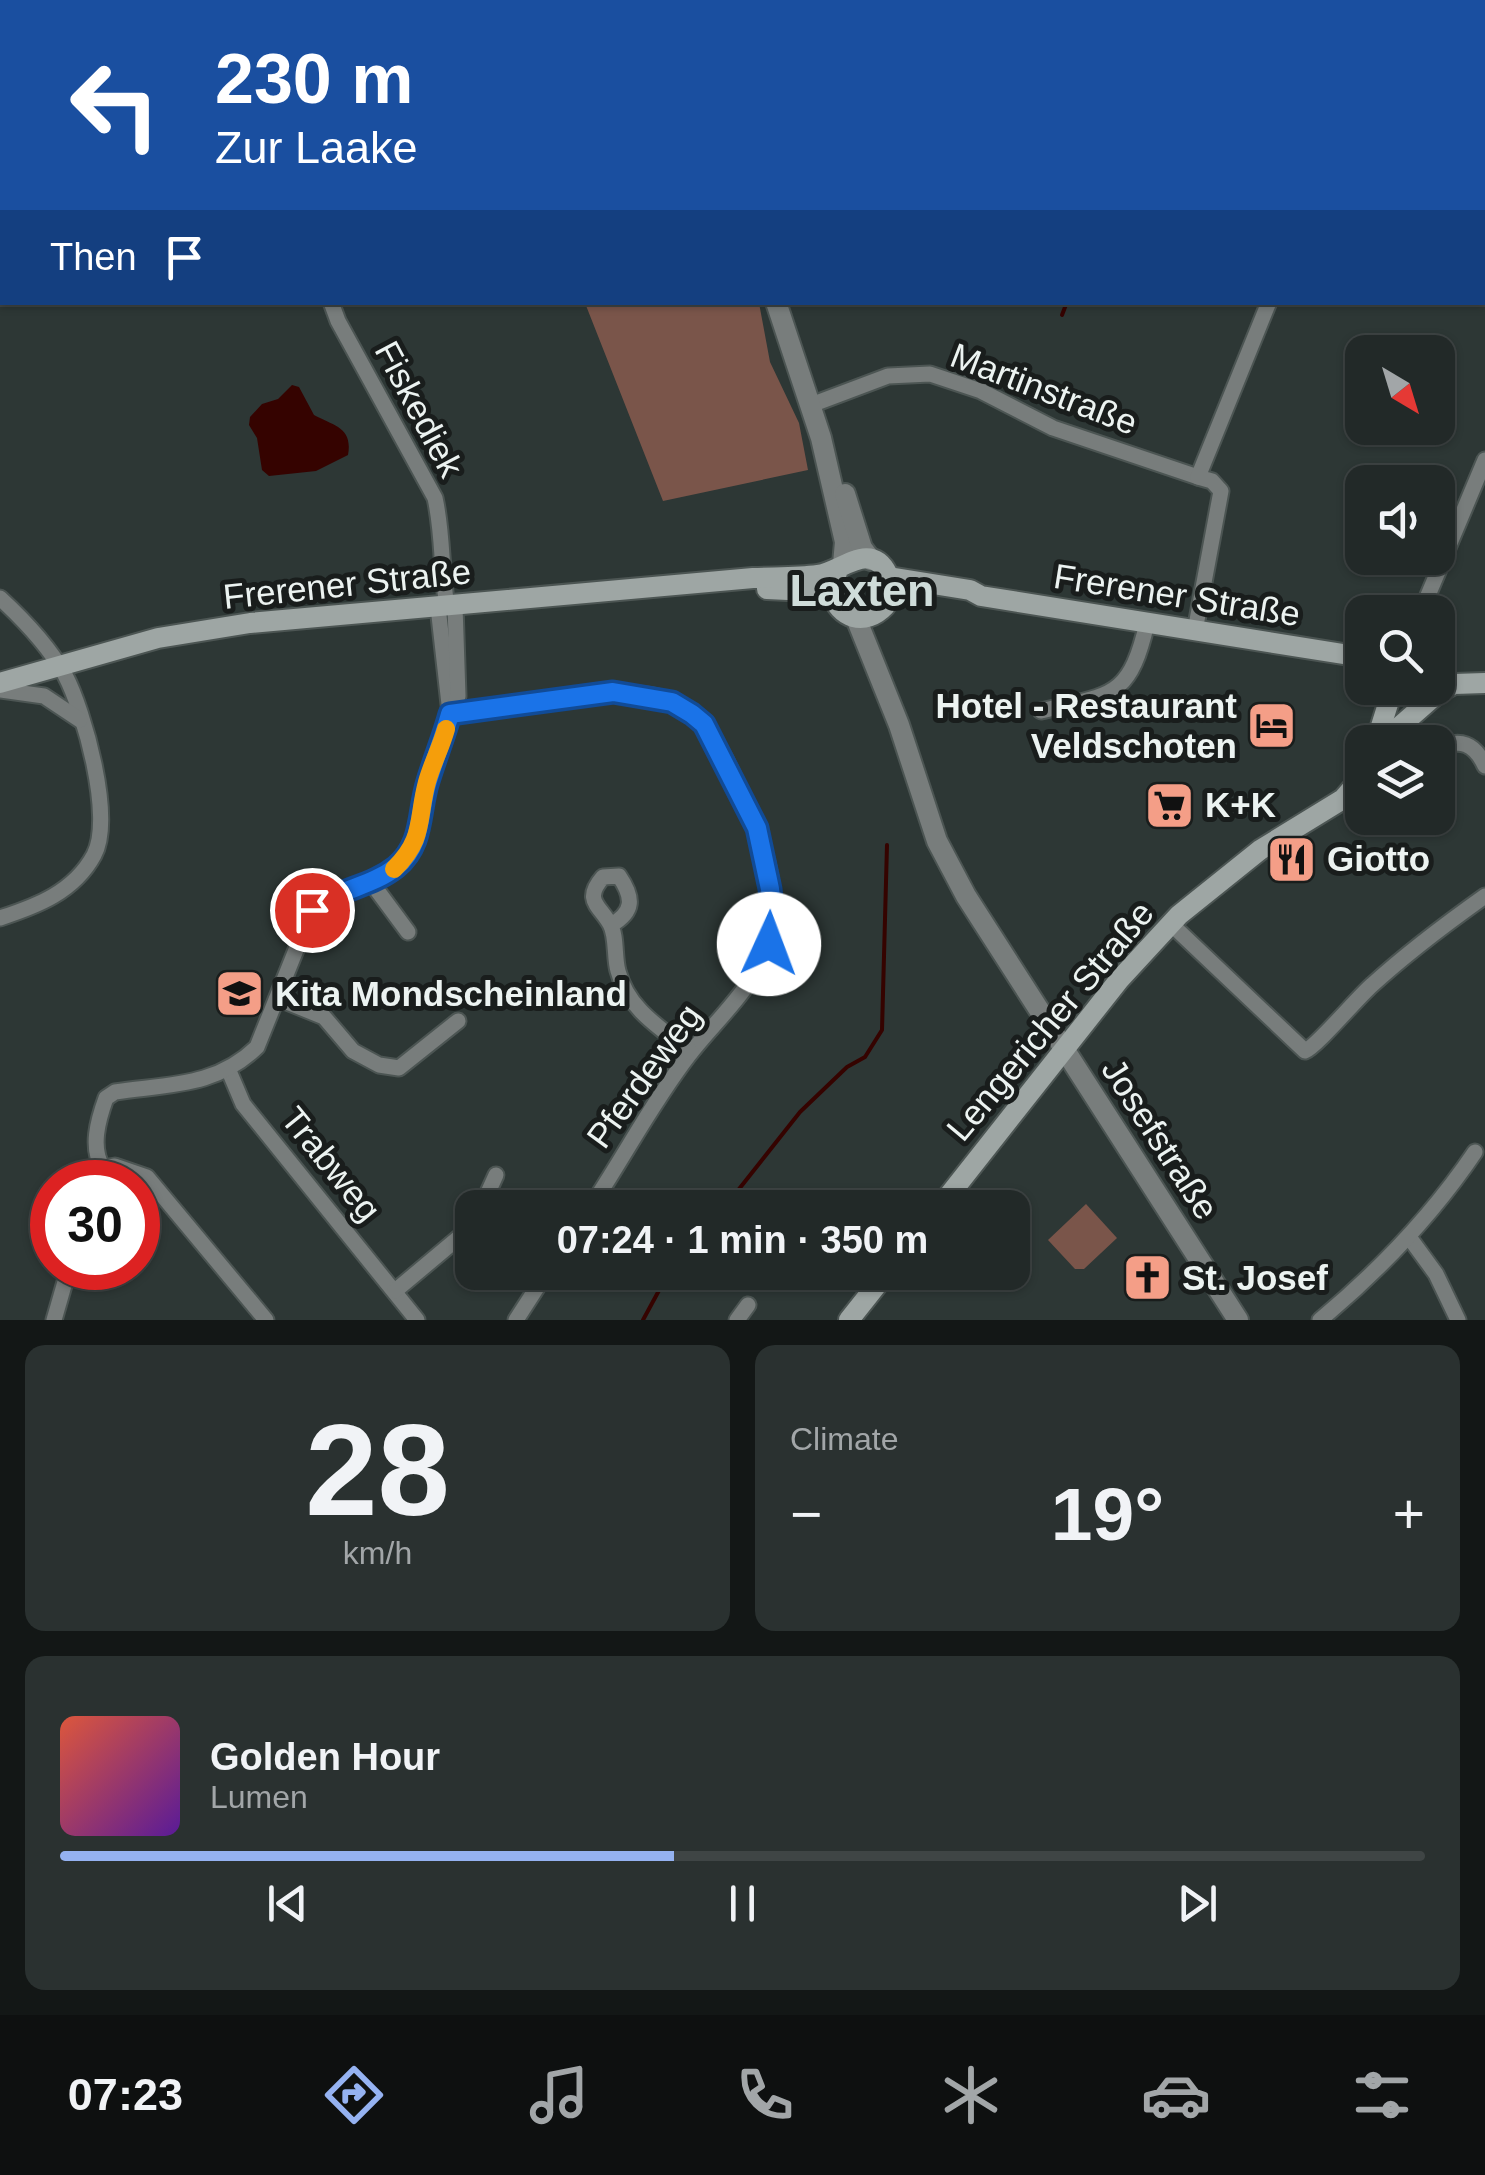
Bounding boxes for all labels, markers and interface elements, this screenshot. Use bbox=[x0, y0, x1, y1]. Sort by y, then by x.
icon: left bbox=[50, 40, 180, 170]
text: 230 m bbox=[215, 40, 413, 118]
text: Zur Laake bbox=[215, 122, 418, 173]
icon: arrive bbox=[157, 230, 212, 285]
text: Then bbox=[50, 236, 137, 278]
street label: Fiskediek bbox=[368, 334, 472, 484]
street label: Martinstraße bbox=[945, 335, 1143, 442]
north arrow bbox=[1345, 335, 1455, 445]
map controls bbox=[1345, 335, 1455, 835]
button: sound bbox=[1345, 465, 1455, 575]
street label: Frerener Straße bbox=[221, 551, 473, 616]
street label: Frerener Straße bbox=[1051, 556, 1303, 633]
district label: Laxten bbox=[789, 565, 935, 616]
button: search bbox=[1345, 595, 1455, 705]
place label: Hotel - Restaurant Veldschoten bbox=[936, 686, 1237, 765]
hotel icon: Hotel - Restaurant Veldschoten bbox=[1246, 700, 1298, 752]
button: layers bbox=[1345, 725, 1455, 835]
supermarket icon: K+K bbox=[1144, 779, 1196, 831]
place label: K+K bbox=[1205, 785, 1276, 824]
restaurant icon: Giotto bbox=[1266, 833, 1318, 885]
place label: Giotto bbox=[1327, 839, 1430, 878]
pin bbox=[270, 868, 355, 953]
icon: arrive bbox=[285, 883, 340, 938]
position arrow bbox=[717, 892, 821, 996]
street label: Lengericher Straße bbox=[938, 893, 1161, 1148]
school or university icon: Kita Mondscheinland bbox=[214, 968, 266, 1020]
place label: Kita Mondscheinland bbox=[275, 974, 627, 1013]
street label: Pferdeweg bbox=[579, 997, 709, 1155]
street label: Josefstraße bbox=[1094, 1051, 1227, 1226]
street label: Trabweg bbox=[274, 1099, 389, 1228]
speed limit sign: 30 bbox=[30, 1160, 160, 1290]
text: 07:24 · 1 min · 350 m bbox=[557, 1219, 928, 1261]
church icon: St. Josef bbox=[1121, 1252, 1173, 1304]
place label: St. Josef bbox=[1182, 1258, 1328, 1297]
text: 28 bbox=[305, 1397, 450, 1543]
text: Climate bbox=[790, 1421, 898, 1457]
text: 19° bbox=[1051, 1472, 1164, 1556]
text: − bbox=[790, 1483, 822, 1545]
text: + bbox=[1393, 1483, 1425, 1545]
text: km/h bbox=[343, 1535, 412, 1571]
text: Golden Hour bbox=[210, 1736, 440, 1778]
text: Lumen bbox=[210, 1779, 308, 1815]
icon: previous bbox=[260, 1876, 315, 1931]
icon: pause bbox=[715, 1876, 770, 1931]
icon: next bbox=[1170, 1876, 1225, 1931]
icon: directions bbox=[319, 2060, 389, 2130]
icon: music bbox=[524, 2060, 594, 2130]
icon: phone bbox=[730, 2060, 800, 2130]
icon: climate bbox=[936, 2060, 1006, 2130]
icon: car bbox=[1141, 2060, 1211, 2130]
icon: filters bbox=[1347, 2060, 1417, 2130]
text: 07:23 bbox=[68, 2069, 183, 2120]

